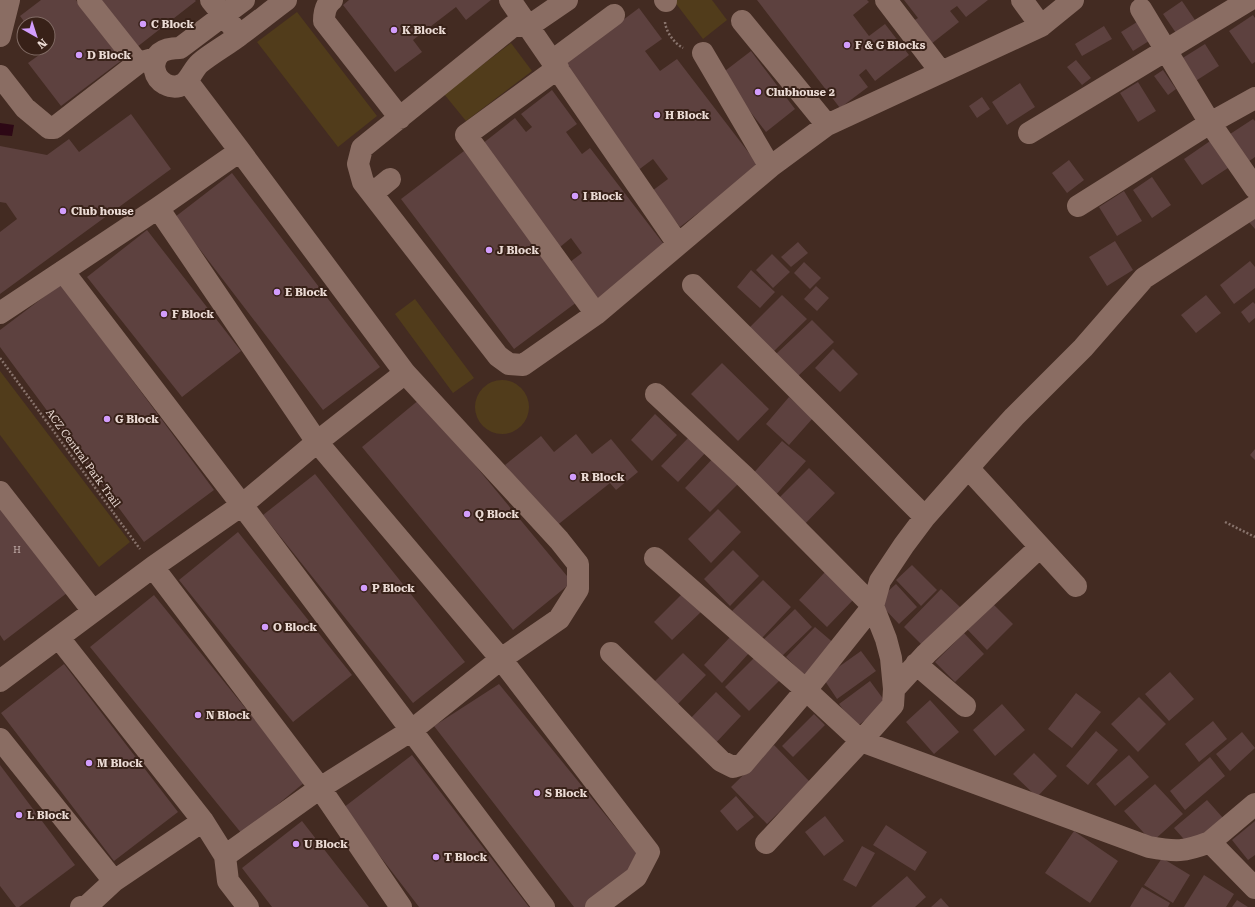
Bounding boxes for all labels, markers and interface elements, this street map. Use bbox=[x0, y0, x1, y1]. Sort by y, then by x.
north arrow bbox=[16, 16, 56, 56]
place label: C Block bbox=[151, 18, 194, 31]
marker: C Block bbox=[138, 19, 148, 29]
place label: K Block bbox=[402, 24, 446, 37]
marker: K Block bbox=[389, 25, 399, 35]
text: N bbox=[34, 36, 49, 51]
place label: F & G Blocks bbox=[855, 39, 926, 52]
marker: F & G Blocks bbox=[842, 40, 852, 50]
place label: D Block bbox=[87, 49, 132, 62]
marker: D Block bbox=[74, 50, 84, 60]
place label: Clubhouse 2 bbox=[766, 86, 835, 99]
marker: Clubhouse 2 bbox=[753, 87, 763, 97]
place label: H Block bbox=[665, 109, 710, 122]
marker: H Block bbox=[652, 110, 662, 120]
place label: I Block bbox=[583, 190, 623, 203]
marker: I Block bbox=[570, 191, 580, 201]
place label: Club house bbox=[71, 205, 134, 218]
marker: Club house bbox=[58, 206, 68, 216]
place label: J Block bbox=[497, 244, 539, 257]
marker: J Block bbox=[484, 245, 494, 255]
place label: E Block bbox=[285, 286, 328, 299]
marker: E Block bbox=[272, 287, 282, 297]
place label: F Block bbox=[172, 308, 215, 321]
marker: F Block bbox=[159, 309, 169, 319]
street label: ACZ Central Park Trail bbox=[43, 406, 123, 510]
place label: G Block bbox=[115, 413, 159, 426]
marker: G Block bbox=[102, 414, 112, 424]
place label: R Block bbox=[581, 471, 625, 484]
marker: R Block bbox=[568, 472, 578, 482]
place label: Q Block bbox=[475, 508, 520, 521]
marker: Q Block bbox=[462, 509, 472, 519]
house number: H bbox=[13, 545, 21, 555]
place label: P Block bbox=[372, 582, 415, 595]
marker: P Block bbox=[359, 583, 369, 593]
place label: O Block bbox=[273, 621, 318, 634]
marker: O Block bbox=[260, 622, 270, 632]
place label: N Block bbox=[206, 709, 250, 722]
marker: N Block bbox=[193, 710, 203, 720]
place label: M Block bbox=[97, 757, 143, 770]
marker: M Block bbox=[84, 758, 94, 768]
place label: S Block bbox=[545, 787, 588, 800]
marker: S Block bbox=[532, 788, 542, 798]
place label: L Block bbox=[27, 809, 70, 822]
marker: L Block bbox=[14, 810, 24, 820]
place label: U Block bbox=[304, 838, 348, 851]
marker: U Block bbox=[291, 839, 301, 849]
place label: T Block bbox=[444, 851, 488, 864]
marker: T Block bbox=[431, 852, 441, 862]

